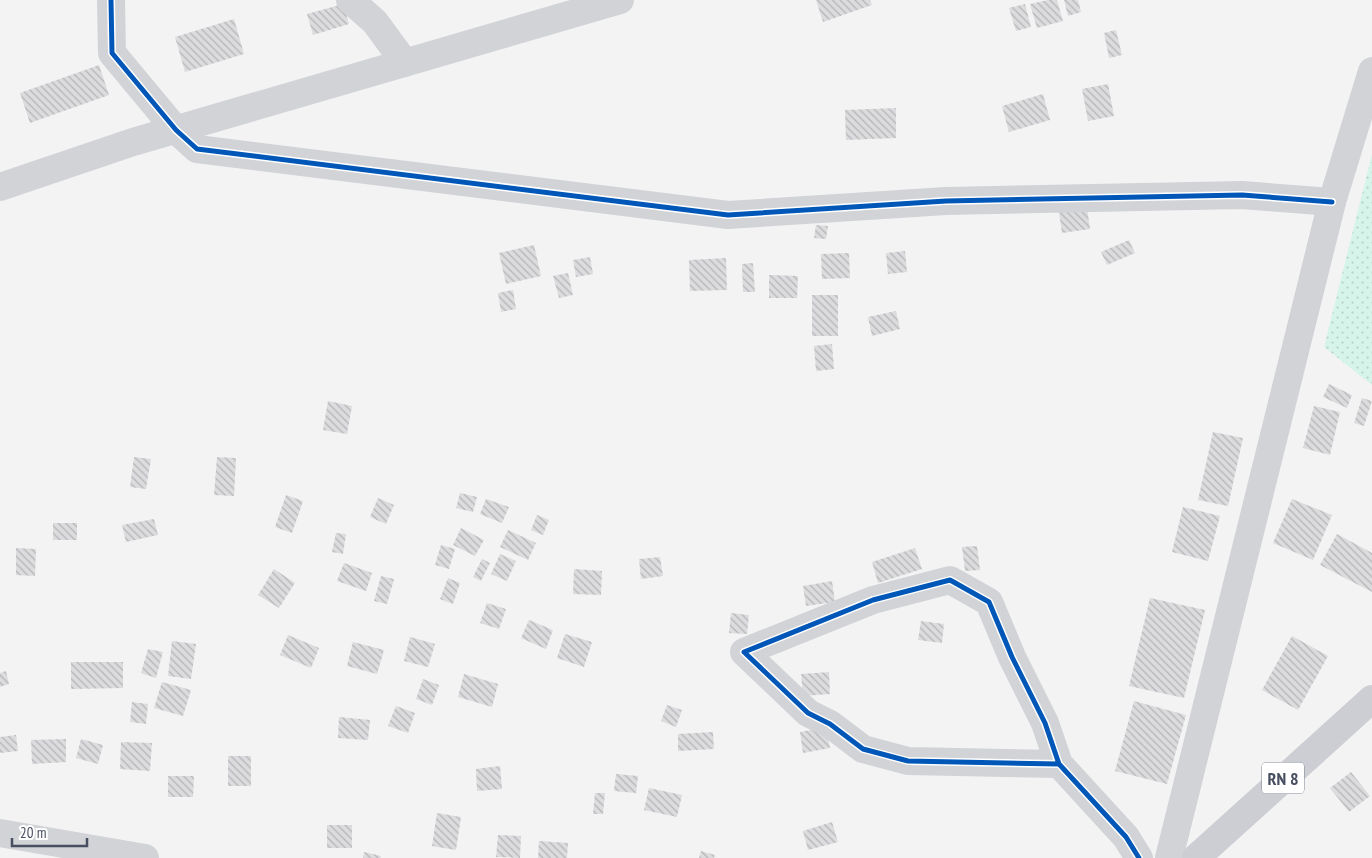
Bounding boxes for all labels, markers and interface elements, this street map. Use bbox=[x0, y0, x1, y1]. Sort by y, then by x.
road number: RN 8 bbox=[1262, 762, 1304, 794]
scale bar bbox=[12, 816, 88, 848]
text: 20 m bbox=[20, 823, 46, 842]

